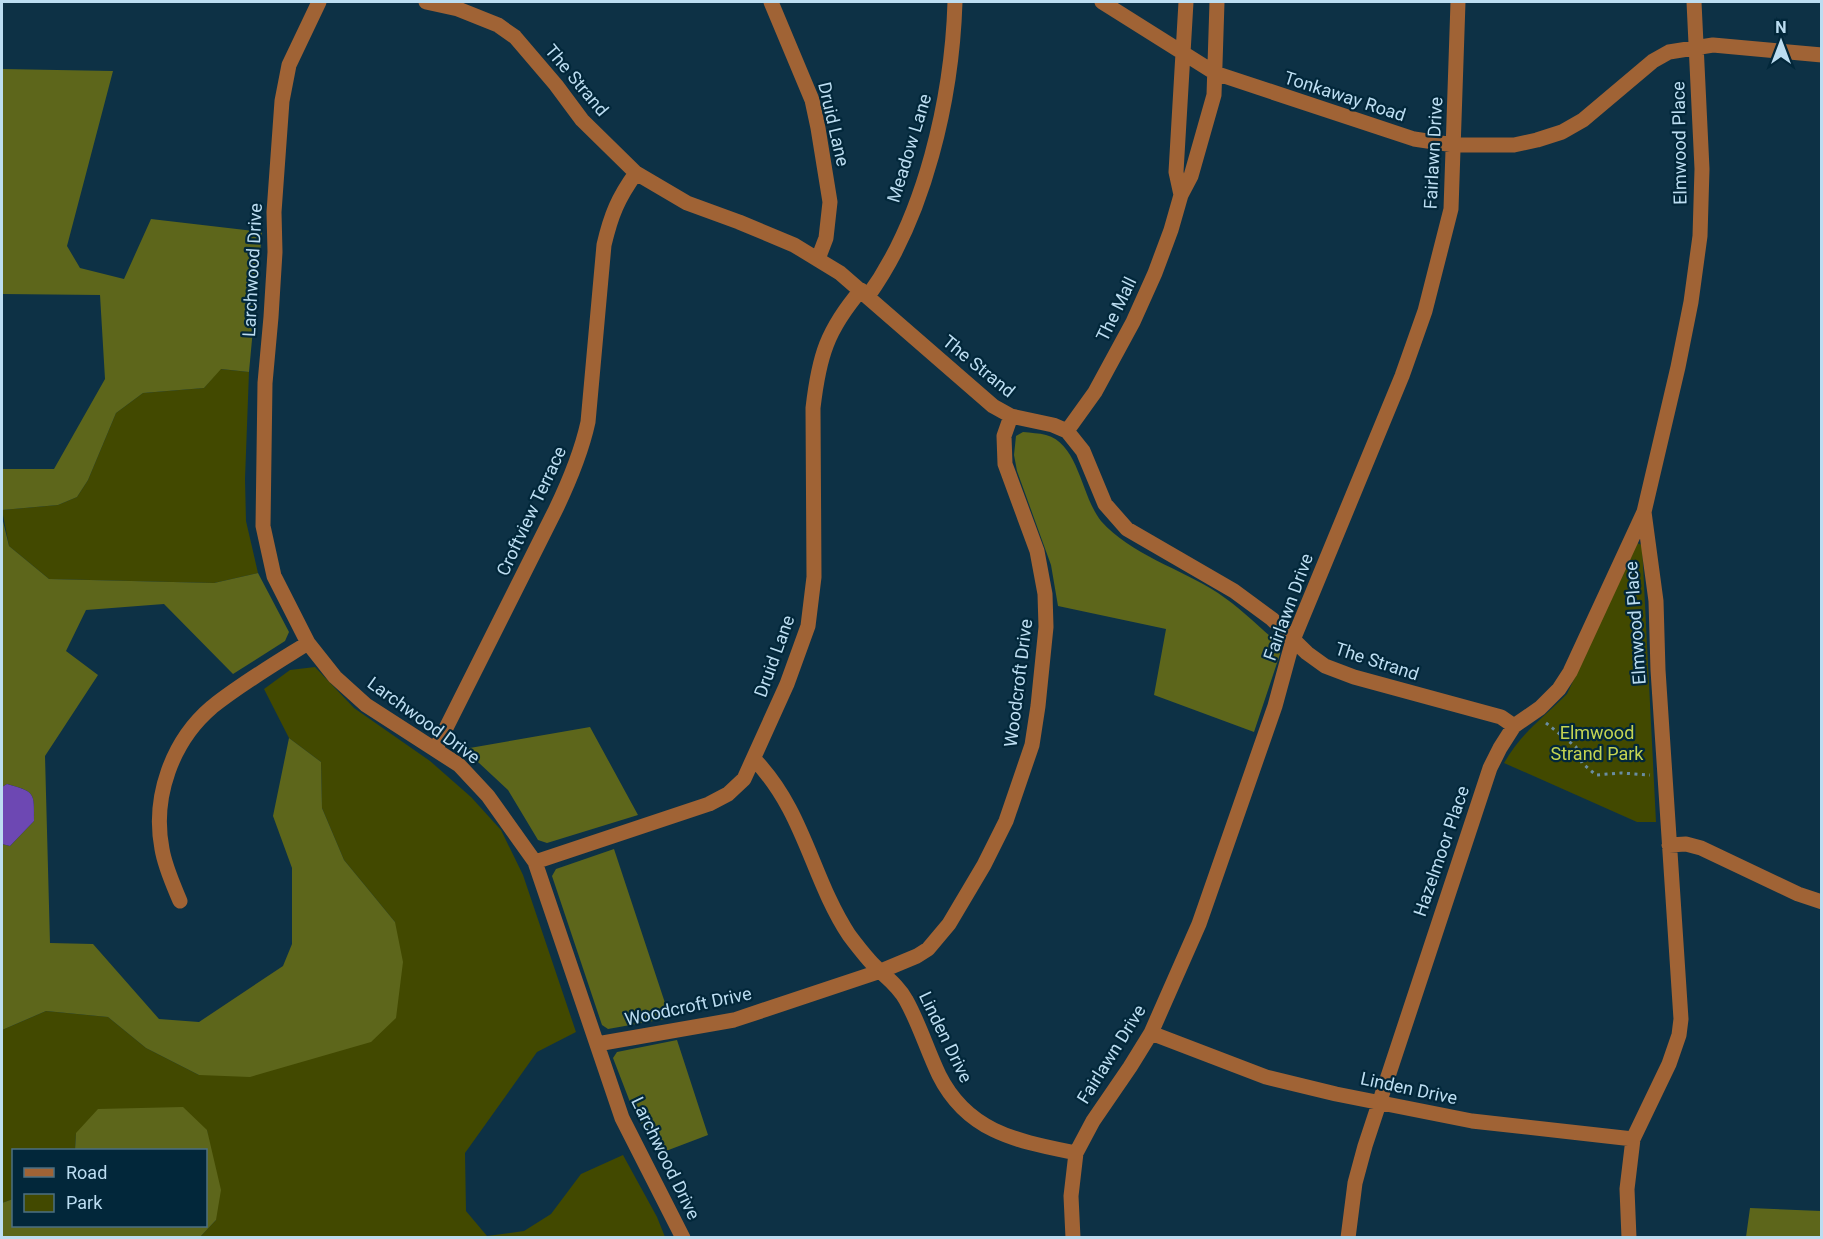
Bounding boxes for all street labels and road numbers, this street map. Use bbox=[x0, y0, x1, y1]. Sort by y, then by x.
street label: The Strand bbox=[541, 40, 613, 120]
street label: Tonkaway Road bbox=[1282, 66, 1408, 126]
street label: Druid Lane bbox=[814, 80, 854, 168]
street label: Elmwood Place bbox=[1667, 81, 1691, 205]
street label: Meadow Lane bbox=[883, 91, 935, 205]
street label: Fairlawn Drive bbox=[1420, 96, 1446, 210]
street label: Larchwood Drive bbox=[238, 203, 266, 337]
street label: The Mall bbox=[1091, 273, 1141, 345]
street label: The Strand bbox=[939, 331, 1019, 401]
street label: Croftview Terrace bbox=[492, 443, 570, 579]
street label: Fairlawn Drive bbox=[1259, 551, 1317, 663]
street label: Elmwood Place bbox=[1620, 561, 1650, 685]
street label: Druid Lane bbox=[749, 612, 799, 700]
street label: Woodcroft Drive bbox=[1000, 618, 1036, 748]
street label: The Strand bbox=[1332, 638, 1422, 684]
street label: Larchwood Drive bbox=[364, 672, 484, 768]
street label: Hazelmoor Place bbox=[1409, 783, 1473, 919]
street label: Woodcroft Drive bbox=[623, 982, 753, 1030]
street label: Linden Drive bbox=[915, 988, 977, 1086]
street label: Fairlawn Drive bbox=[1072, 1001, 1150, 1107]
street label: Linden Drive bbox=[1359, 1067, 1459, 1109]
street label: Larchwood Drive bbox=[627, 1093, 705, 1223]

